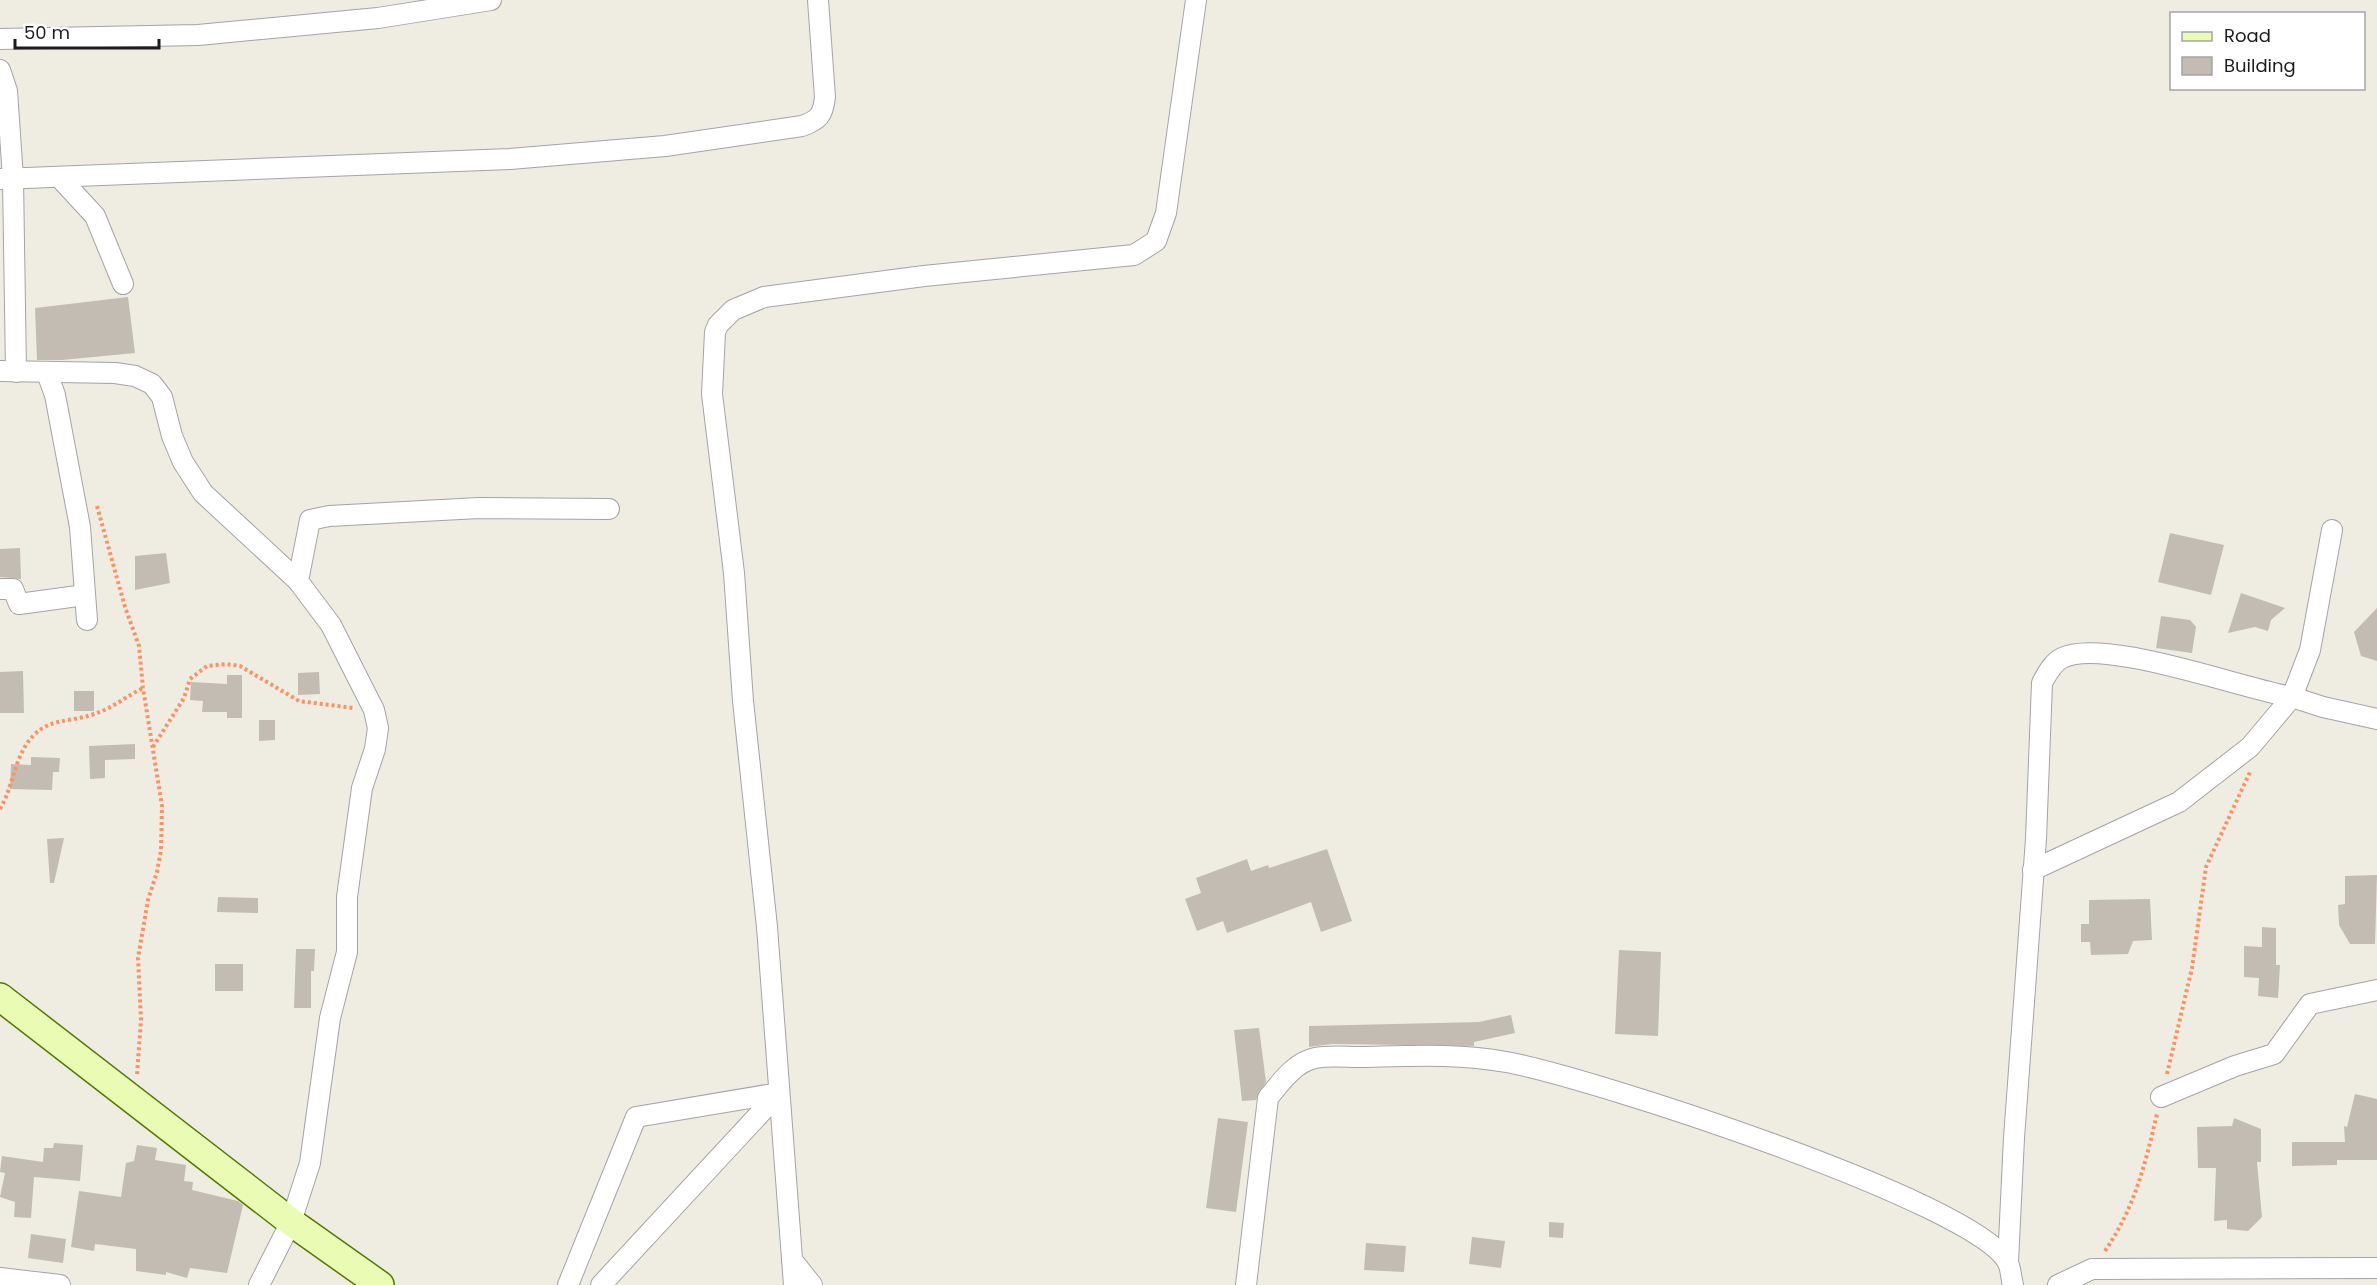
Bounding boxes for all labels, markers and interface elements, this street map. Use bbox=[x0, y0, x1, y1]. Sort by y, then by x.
scale bar bbox=[15, 12, 159, 50]
legend bbox=[2170, 12, 2365, 90]
text: 50 m bbox=[24, 20, 70, 45]
text: Road bbox=[2224, 23, 2271, 48]
text: Building bbox=[2224, 53, 2296, 78]

